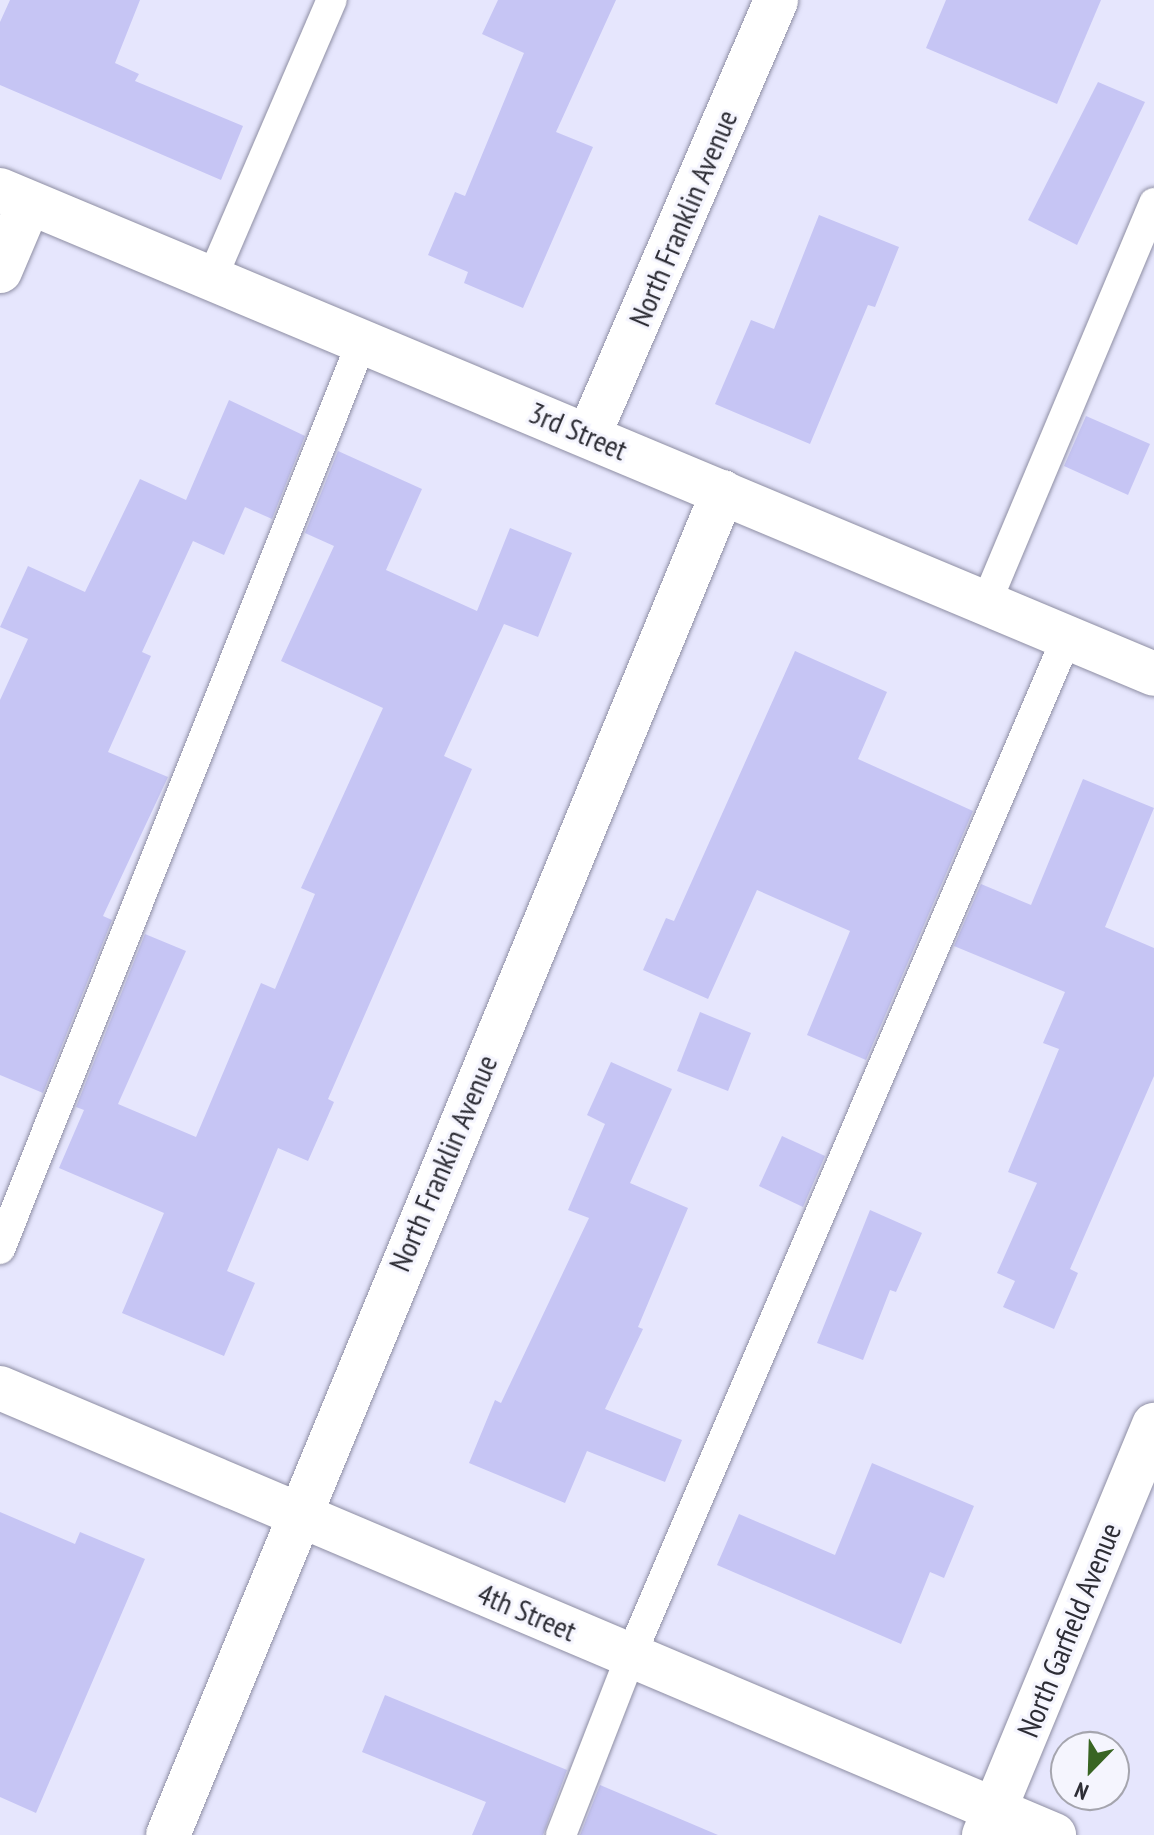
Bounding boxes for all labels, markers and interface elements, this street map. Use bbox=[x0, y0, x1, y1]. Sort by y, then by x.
street label: North Franklin Avenue bbox=[621, 104, 745, 332]
street label: 3rd Street bbox=[523, 394, 633, 468]
street label: North Franklin Avenue bbox=[381, 1049, 505, 1277]
street label: North Garfield Avenue bbox=[1010, 1517, 1128, 1743]
street label: 4th Street bbox=[472, 1575, 582, 1649]
north arrow bbox=[1050, 1731, 1130, 1811]
text: N bbox=[1070, 1776, 1092, 1806]

